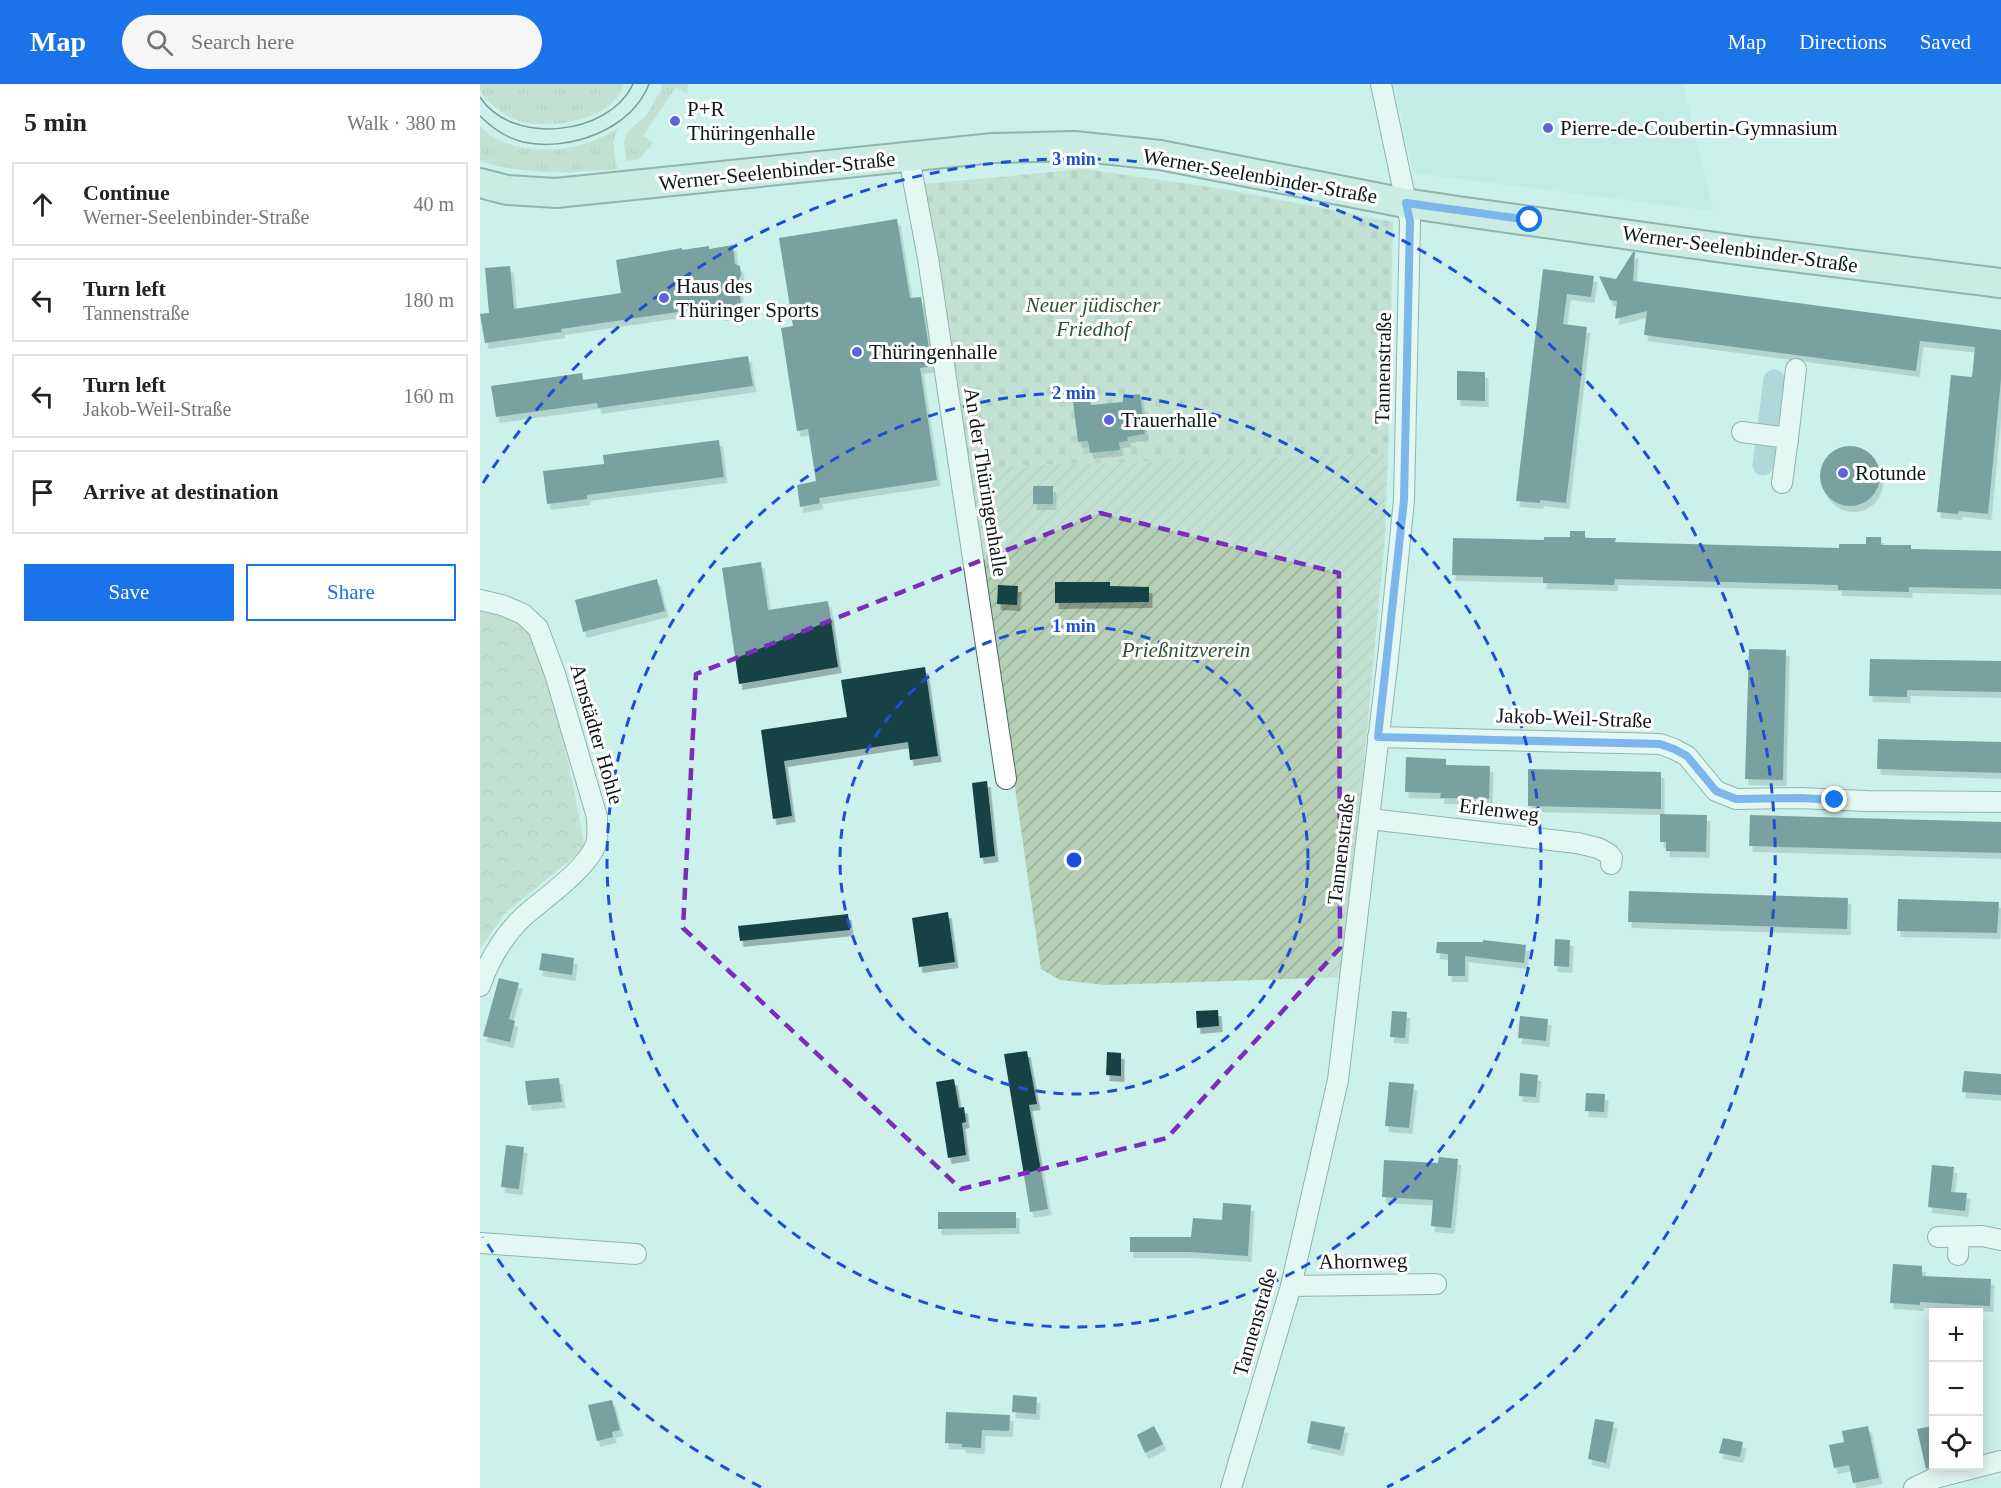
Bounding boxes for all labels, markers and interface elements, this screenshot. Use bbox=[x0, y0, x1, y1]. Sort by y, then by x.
search box bbox=[122, 15, 542, 69]
text: Map bbox=[30, 26, 86, 57]
icon: search bbox=[143, 26, 176, 59]
text: Search here bbox=[191, 29, 294, 54]
text: Map bbox=[1728, 30, 1766, 54]
text: Directions bbox=[1799, 30, 1887, 54]
text: Saved bbox=[1920, 30, 1971, 54]
place label: P+R Thüringenhalle bbox=[687, 97, 815, 145]
text: 5 min bbox=[24, 108, 87, 137]
text: Walk · 380 m bbox=[347, 112, 456, 134]
marker: P+R Thüringenhalle bbox=[668, 114, 682, 128]
place label: Pierre-de-Coubertin-Gymnasium bbox=[1560, 116, 1838, 140]
marker: Pierre-de-Coubertin-Gymnasium bbox=[1541, 121, 1555, 135]
street label: Werner-Seelenbinder-Straße bbox=[1141, 144, 1379, 208]
street label: Werner-Seelenbinder-Straße bbox=[658, 147, 896, 195]
text: 3 min bbox=[1052, 149, 1096, 169]
text: Continue bbox=[83, 180, 170, 205]
icon: ahead bbox=[26, 188, 59, 221]
text: 40 m bbox=[413, 193, 454, 215]
text: Werner-Seelenbinder-Straße bbox=[83, 206, 309, 228]
route start bbox=[1516, 206, 1542, 232]
street label: Werner-Seelenbinder-Straße bbox=[1621, 221, 1859, 277]
place label: Haus des Thüringer Sports bbox=[676, 274, 819, 322]
text: Turn left bbox=[83, 276, 166, 301]
icon: left bbox=[26, 284, 59, 317]
text: 180 m bbox=[403, 289, 454, 311]
marker: Haus des Thüringer Sports bbox=[657, 291, 671, 305]
park label: Neuer jüdischer Friedhof bbox=[1025, 293, 1161, 341]
text: Tannenstraße bbox=[83, 302, 189, 324]
street label: Tannenstraße bbox=[1370, 312, 1396, 424]
place label: Thüringenhalle bbox=[869, 340, 997, 364]
marker: Thüringenhalle bbox=[850, 345, 864, 359]
text: Turn left bbox=[83, 372, 166, 397]
icon: left bbox=[26, 380, 59, 413]
text: 2 min bbox=[1052, 383, 1096, 403]
text: 160 m bbox=[403, 385, 454, 407]
street label: An der Thüringenhalle bbox=[959, 386, 1013, 578]
text: Jakob-Weil-Straße bbox=[83, 398, 231, 420]
place label: Trauerhalle bbox=[1121, 408, 1217, 432]
marker: Trauerhalle bbox=[1102, 413, 1116, 427]
place label: Rotunde bbox=[1855, 461, 1926, 485]
marker: Rotunde bbox=[1836, 466, 1850, 480]
icon: arrive bbox=[26, 476, 59, 509]
text: Arrive at destination bbox=[83, 479, 279, 504]
button: Save bbox=[24, 564, 234, 621]
button: Share bbox=[246, 564, 456, 621]
text: 1 min bbox=[1052, 616, 1096, 636]
park label: Prießnitzverein bbox=[1121, 638, 1250, 662]
street label: Arnstädter Hohle bbox=[565, 661, 629, 807]
street label: Jakob-Weil-Straße bbox=[1496, 703, 1652, 733]
route end bbox=[1821, 786, 1847, 812]
street label: Tannenstraße bbox=[1322, 792, 1360, 906]
street label: Erlenweg bbox=[1458, 793, 1541, 827]
centre of rings bbox=[1064, 850, 1084, 870]
street label: Ahornweg bbox=[1318, 1248, 1408, 1274]
street label: Tannenstraße bbox=[1228, 1265, 1282, 1379]
map controls bbox=[1929, 1308, 1983, 1470]
button: + bbox=[1929, 1308, 1983, 1362]
button: − bbox=[1929, 1362, 1983, 1416]
button: locate bbox=[1929, 1416, 1983, 1470]

